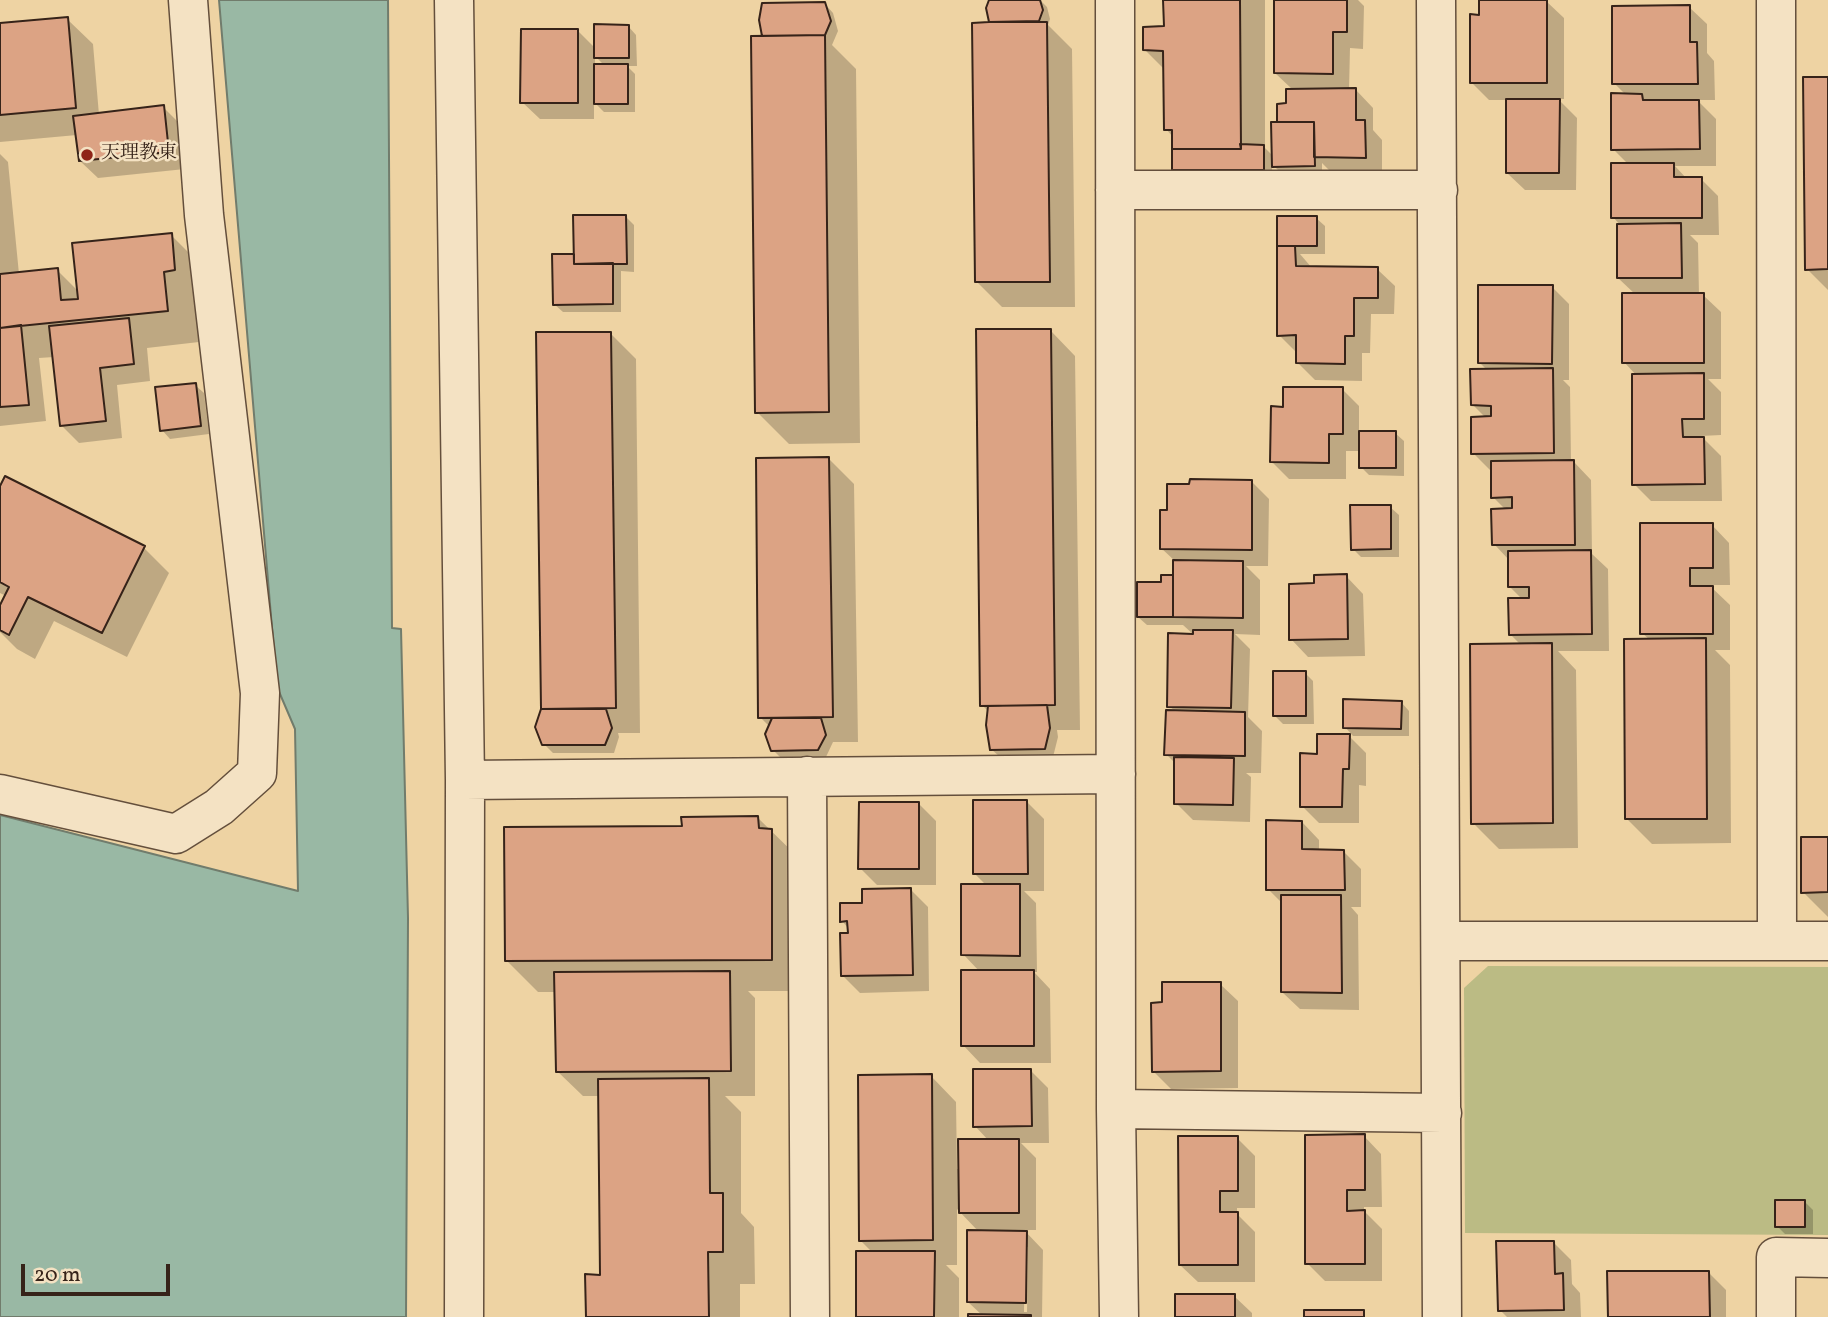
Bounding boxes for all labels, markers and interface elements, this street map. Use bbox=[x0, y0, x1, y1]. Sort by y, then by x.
place label: 天理教東 bbox=[101, 144, 177, 166]
marker: 天理教東 bbox=[79, 147, 95, 163]
scale bar bbox=[24, 1250, 173, 1294]
text: 20 m bbox=[34, 1261, 80, 1290]

